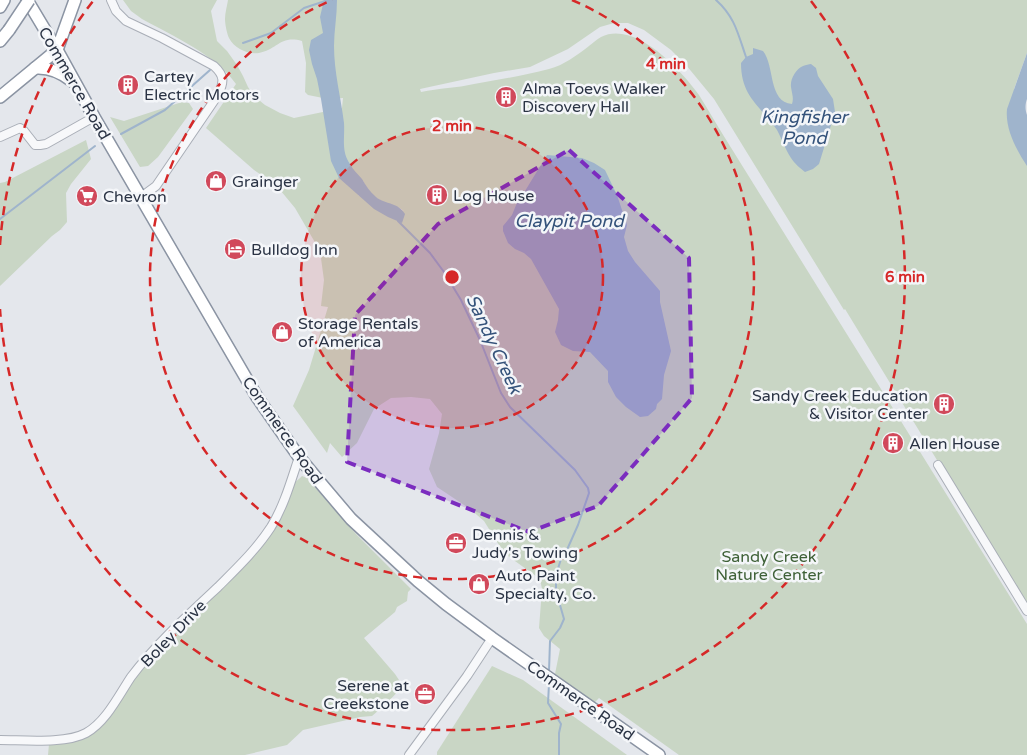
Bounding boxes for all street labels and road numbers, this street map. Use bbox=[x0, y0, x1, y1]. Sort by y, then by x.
street label: Commerce Road bbox=[34, 24, 114, 143]
street label: Commerce Road bbox=[238, 373, 327, 488]
street label: Boley Drive bbox=[137, 596, 211, 672]
street label: Commerce Road bbox=[523, 656, 638, 745]

